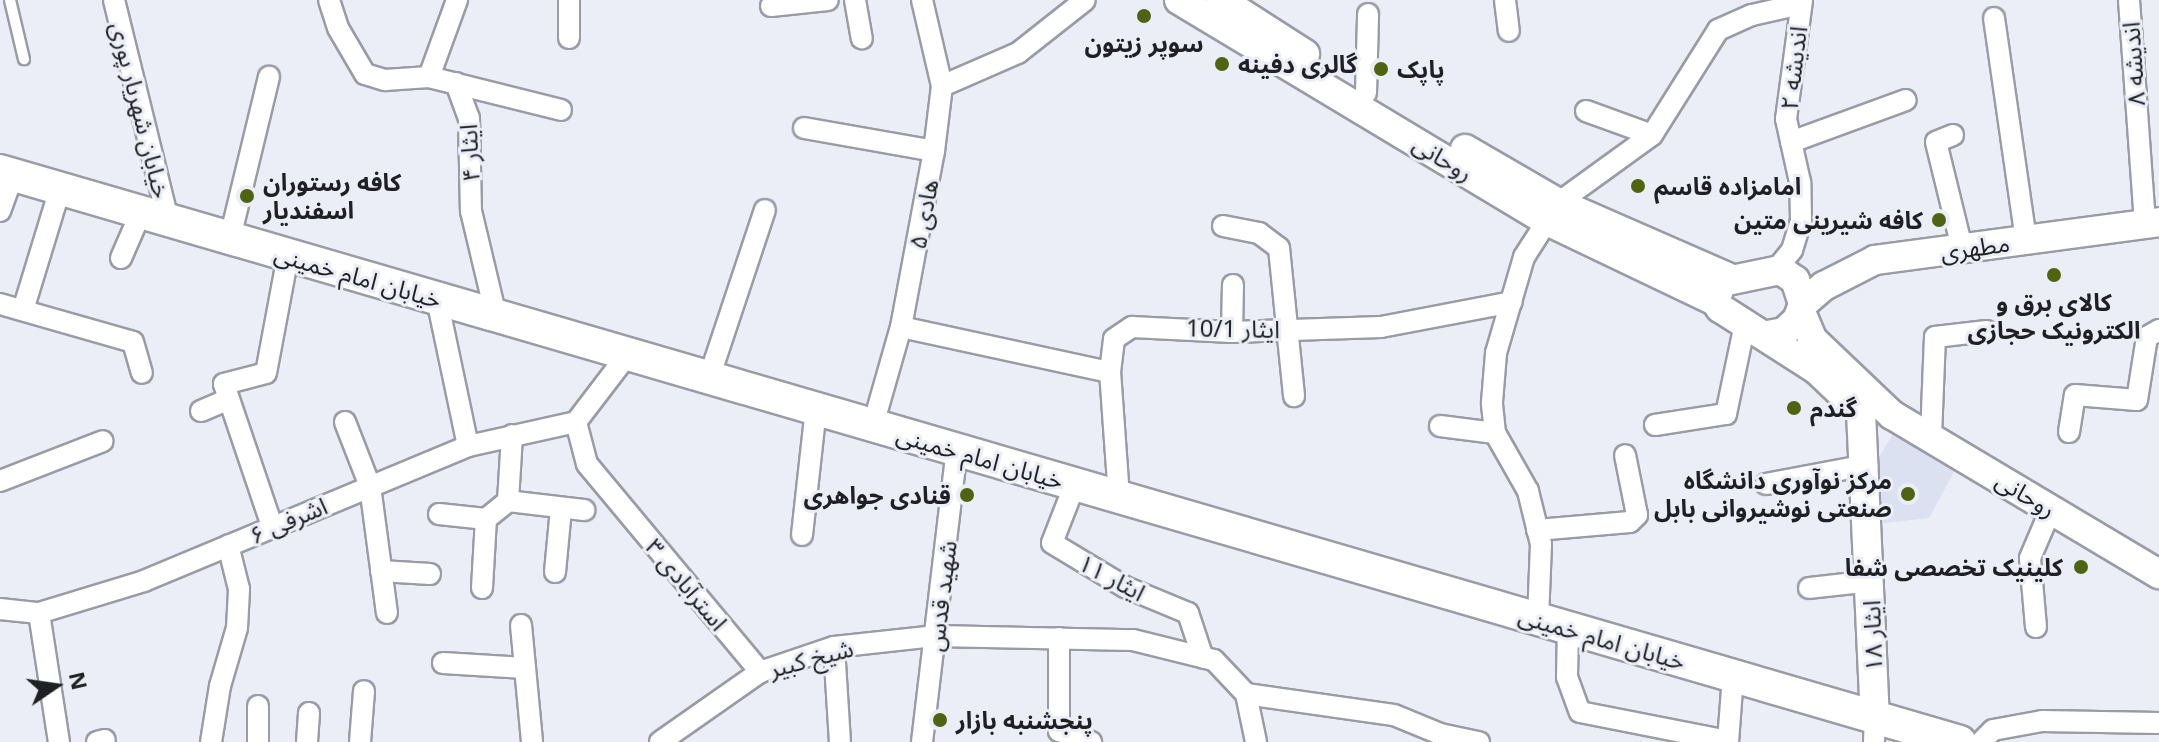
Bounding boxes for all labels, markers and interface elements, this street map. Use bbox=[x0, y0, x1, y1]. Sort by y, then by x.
marker: سوپر زیتون bbox=[1135, 7, 1153, 25]
street label: خیابان شهریار پوری bbox=[105, 19, 177, 201]
street label: اندیشه ۸ bbox=[2116, 21, 2150, 107]
street label: اندیشه ۲ bbox=[1774, 24, 1812, 112]
place label: سوپر زیتون bbox=[1085, 29, 1203, 57]
place label: گالری دفینه bbox=[1238, 50, 1357, 78]
marker: گالری دفینه bbox=[1213, 55, 1231, 73]
place label: پاپک bbox=[1397, 55, 1445, 83]
marker: پاپک bbox=[1372, 60, 1390, 78]
street label: ایثار ۴ bbox=[453, 123, 485, 183]
street label: روحانی bbox=[1408, 129, 1478, 187]
place label: کافه رستوران اسفندیار bbox=[263, 168, 401, 224]
place label: امامزاده قاسم bbox=[1654, 172, 1801, 200]
street label: هادی ۵ bbox=[902, 177, 944, 251]
marker: امامزاده قاسم bbox=[1629, 177, 1647, 195]
marker: کافه رستوران اسفندیار bbox=[238, 187, 256, 205]
place label: کافه شیرینی متین bbox=[1734, 206, 1923, 234]
marker: کافه شیرینی متین bbox=[1930, 211, 1948, 229]
street label: مطهری bbox=[1939, 228, 2011, 266]
street label: خیابان امام خمینی bbox=[271, 238, 445, 314]
marker: کالای برق و الکترونیک حجازی bbox=[2045, 266, 2063, 284]
place label: کالای برق و الکترونیک حجازی bbox=[1968, 288, 2140, 344]
street label: ایثار 10/1 bbox=[1186, 313, 1280, 343]
place label: گندم bbox=[1810, 394, 1857, 422]
marker: گندم bbox=[1785, 399, 1803, 417]
street label: خیابان امام خمینی bbox=[893, 419, 1067, 495]
street label: روحانی bbox=[1991, 465, 2061, 523]
place label: مرکز نوآوری دانشگاه صنعتی نوشیروانی بابل bbox=[1654, 466, 1892, 522]
place label: قنادی جواهری bbox=[804, 481, 951, 509]
marker: مرکز نوآوری دانشگاه صنعتی نوشیروانی بابل bbox=[1899, 485, 1917, 503]
marker: قنادی جواهری bbox=[958, 486, 976, 504]
street label: اشرفی ۶ bbox=[245, 491, 331, 549]
street label: استرآبادی ٣ bbox=[640, 532, 734, 636]
street label: شهید قدس bbox=[920, 539, 962, 653]
street label: ایثار ۱۱ bbox=[1074, 548, 1150, 606]
place label: کلینیک تخصصی شفا bbox=[1845, 553, 2063, 581]
marker: کلینیک تخصصی شفا bbox=[2070, 556, 2092, 578]
street label: خیابان امام خمینی bbox=[1515, 600, 1689, 676]
street label: ایثار ۱۸ bbox=[1856, 600, 1888, 672]
street label: شیخ کبیر bbox=[766, 633, 856, 683]
north arrow bbox=[16, 646, 96, 726]
text: N bbox=[63, 669, 96, 693]
place label: پنجشنبه بازار bbox=[956, 706, 1093, 734]
marker: پنجشنبه بازار bbox=[931, 711, 949, 729]

